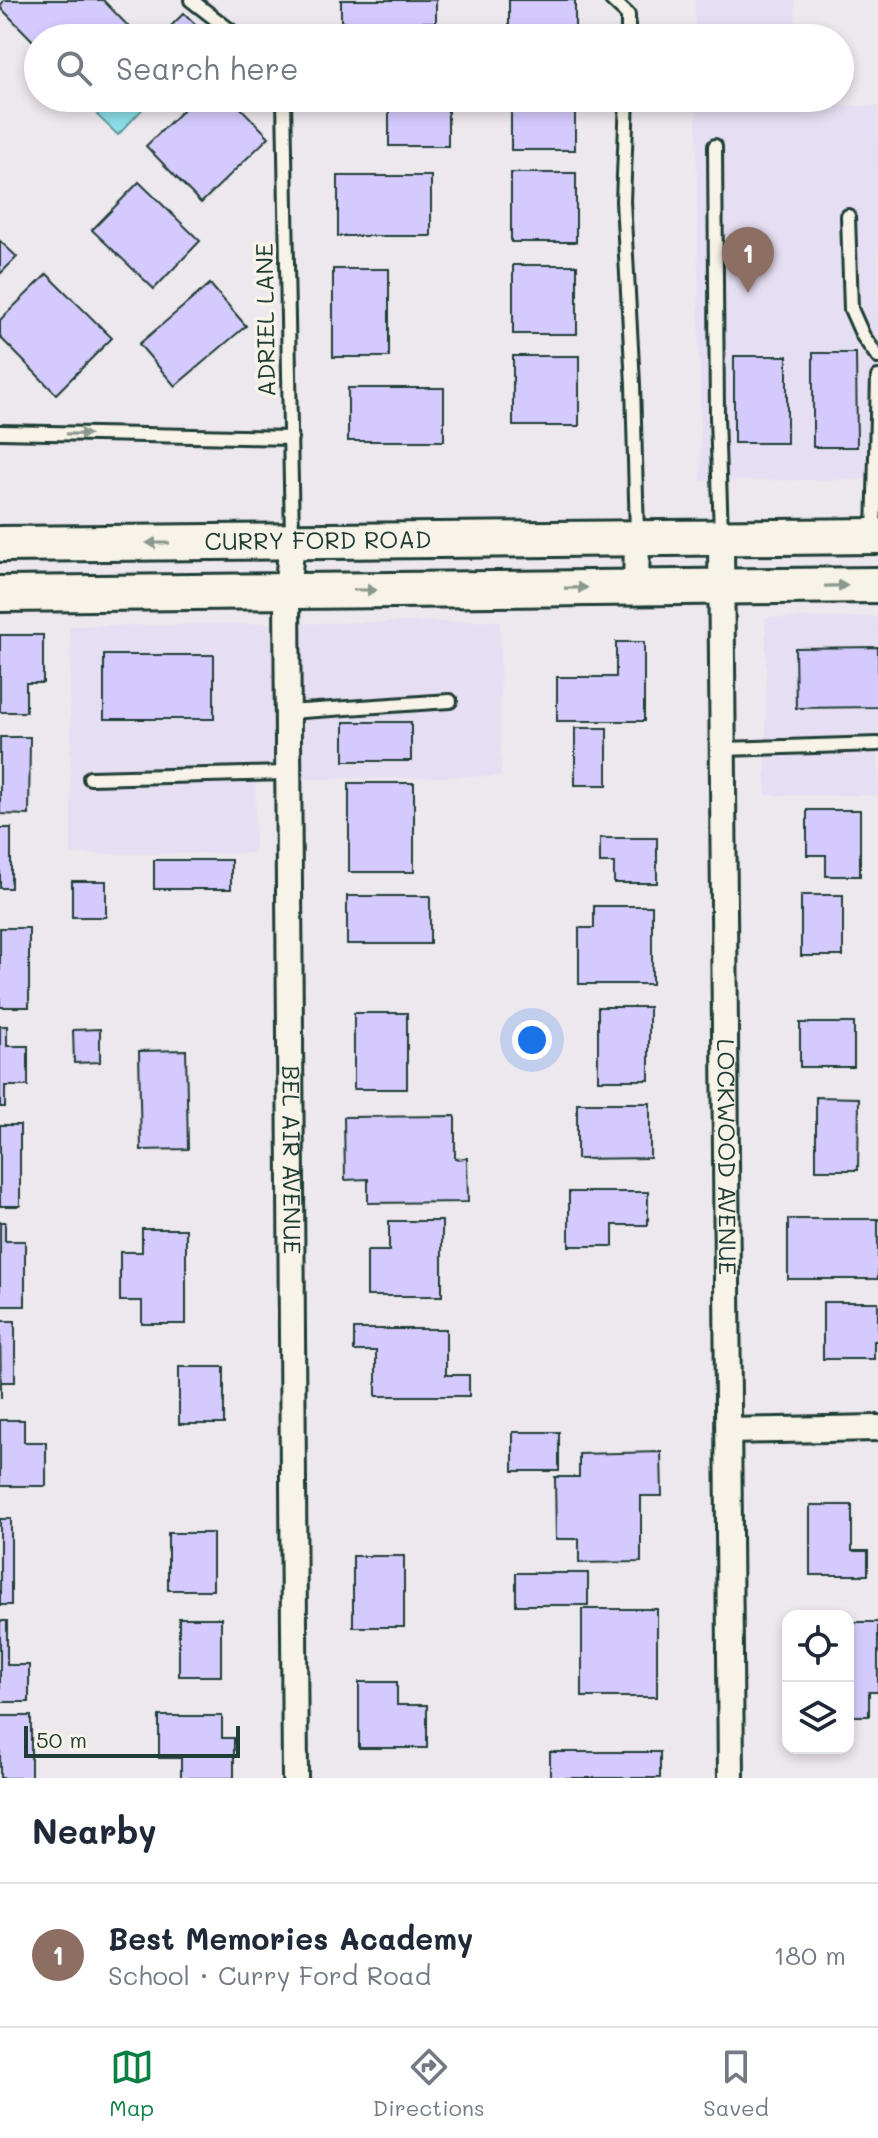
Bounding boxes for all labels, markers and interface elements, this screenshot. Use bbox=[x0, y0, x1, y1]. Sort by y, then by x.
search box bbox=[24, 24, 854, 112]
icon: search bbox=[52, 46, 96, 90]
text: Search here bbox=[116, 48, 299, 88]
pin: 1 bbox=[722, 227, 774, 293]
street label: ADRIEL LANE bbox=[248, 243, 281, 397]
one-way arrow bbox=[66, 427, 91, 440]
street label: CURRY FORD ROAD bbox=[204, 523, 432, 556]
one-way arrow bbox=[145, 537, 170, 549]
one-way arrow bbox=[824, 580, 849, 592]
one-way arrow bbox=[564, 582, 589, 595]
one-way arrow bbox=[353, 584, 378, 596]
your location bbox=[512, 1020, 552, 1060]
street label: LOCKWOOD AVENUE bbox=[711, 1039, 744, 1275]
street label: BEL AIR AVENUE bbox=[276, 1065, 308, 1254]
map controls bbox=[782, 1610, 854, 1754]
button: locate bbox=[782, 1610, 854, 1682]
button: layers bbox=[782, 1682, 854, 1754]
scale bar bbox=[24, 1722, 240, 1758]
text: 50 m bbox=[36, 1725, 87, 1754]
text: Nearby bbox=[32, 1808, 157, 1853]
text: Best Memories Academy bbox=[108, 1918, 473, 1958]
text: 1 bbox=[52, 1938, 64, 1972]
text: 180 m bbox=[774, 1938, 846, 1972]
text: School · Curry Ford Road bbox=[108, 1958, 431, 1992]
tab: Map bbox=[109, 2045, 154, 2122]
tab: Directions bbox=[373, 2045, 485, 2122]
tab: Saved bbox=[703, 2045, 769, 2122]

